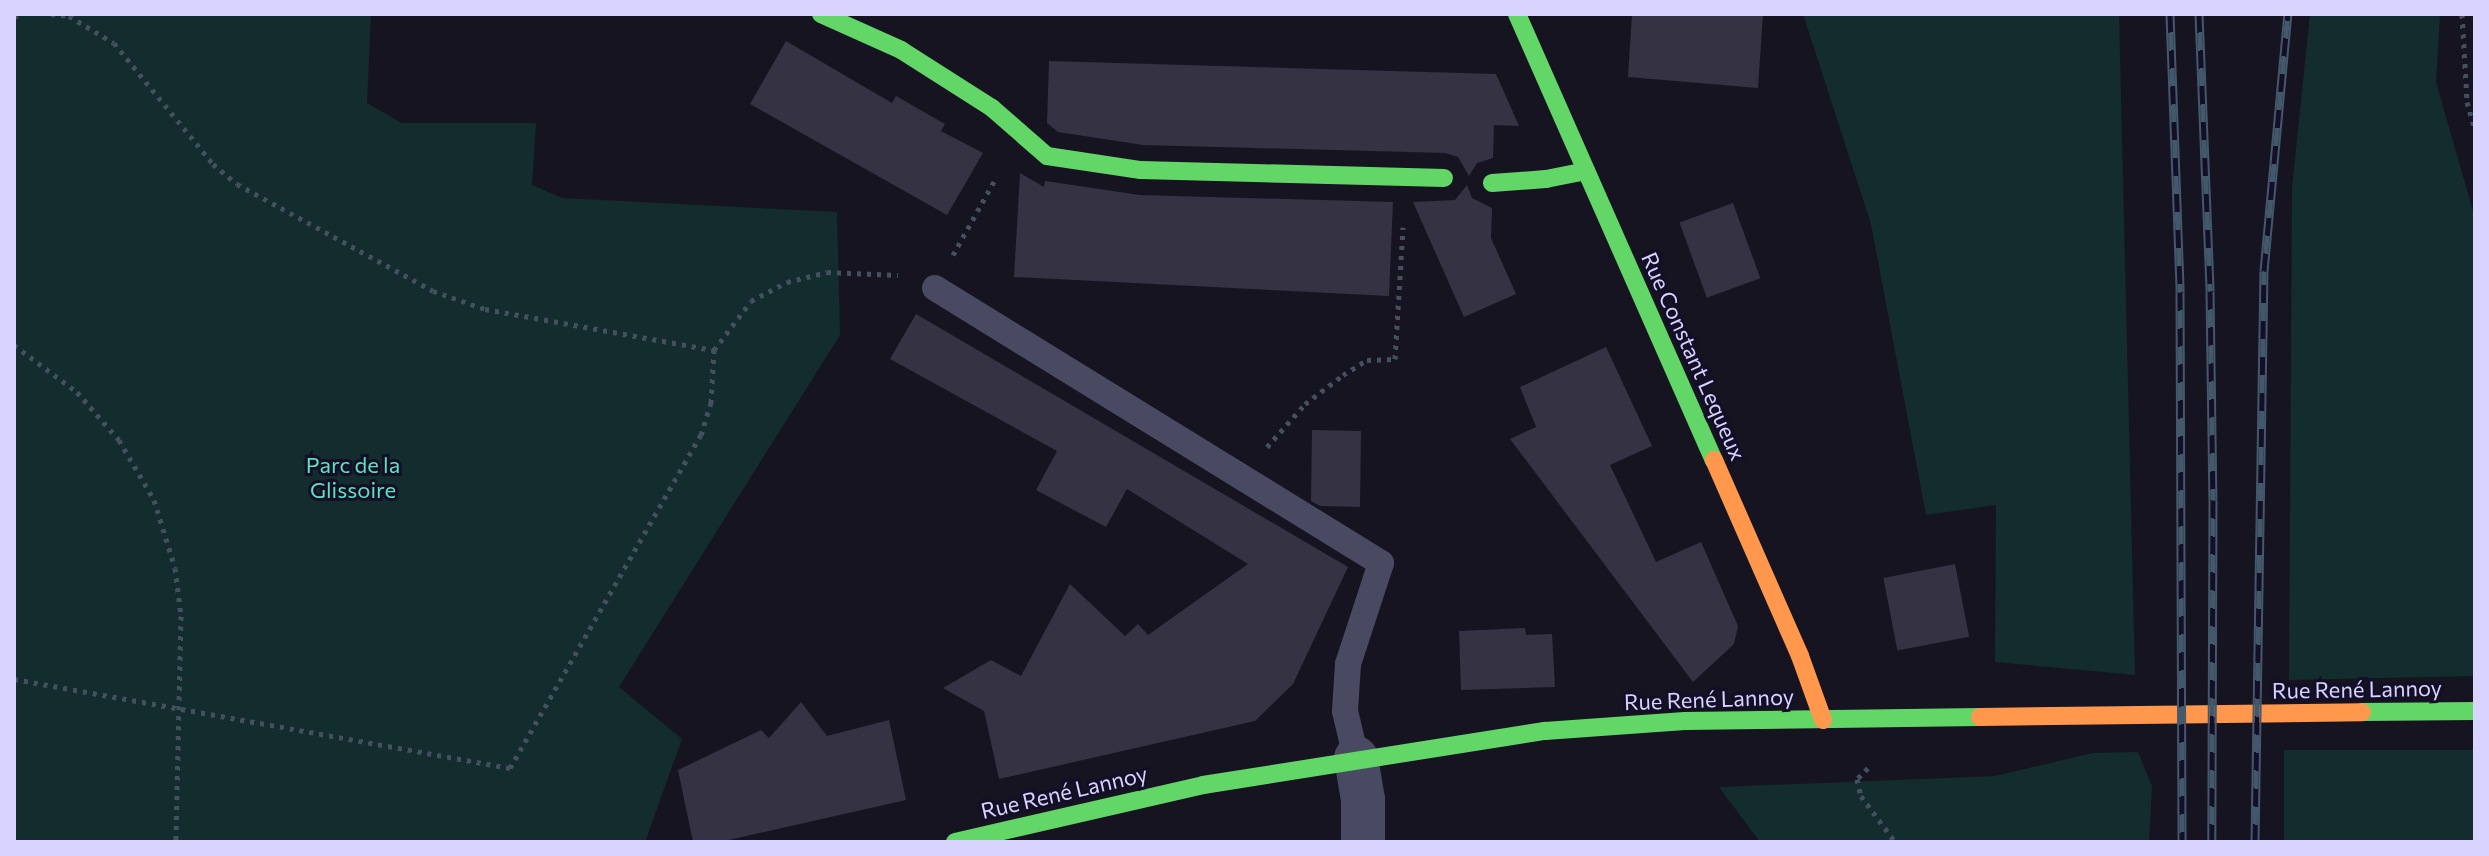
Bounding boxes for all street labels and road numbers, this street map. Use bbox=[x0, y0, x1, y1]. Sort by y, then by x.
street label: Rue Constant Lequeux bbox=[1636, 248, 1752, 464]
street label: Rue René Lannoy bbox=[2272, 674, 2442, 704]
street label: Rue René Lannoy bbox=[1623, 683, 1795, 715]
street label: Rue René Lannoy bbox=[978, 760, 1150, 824]

